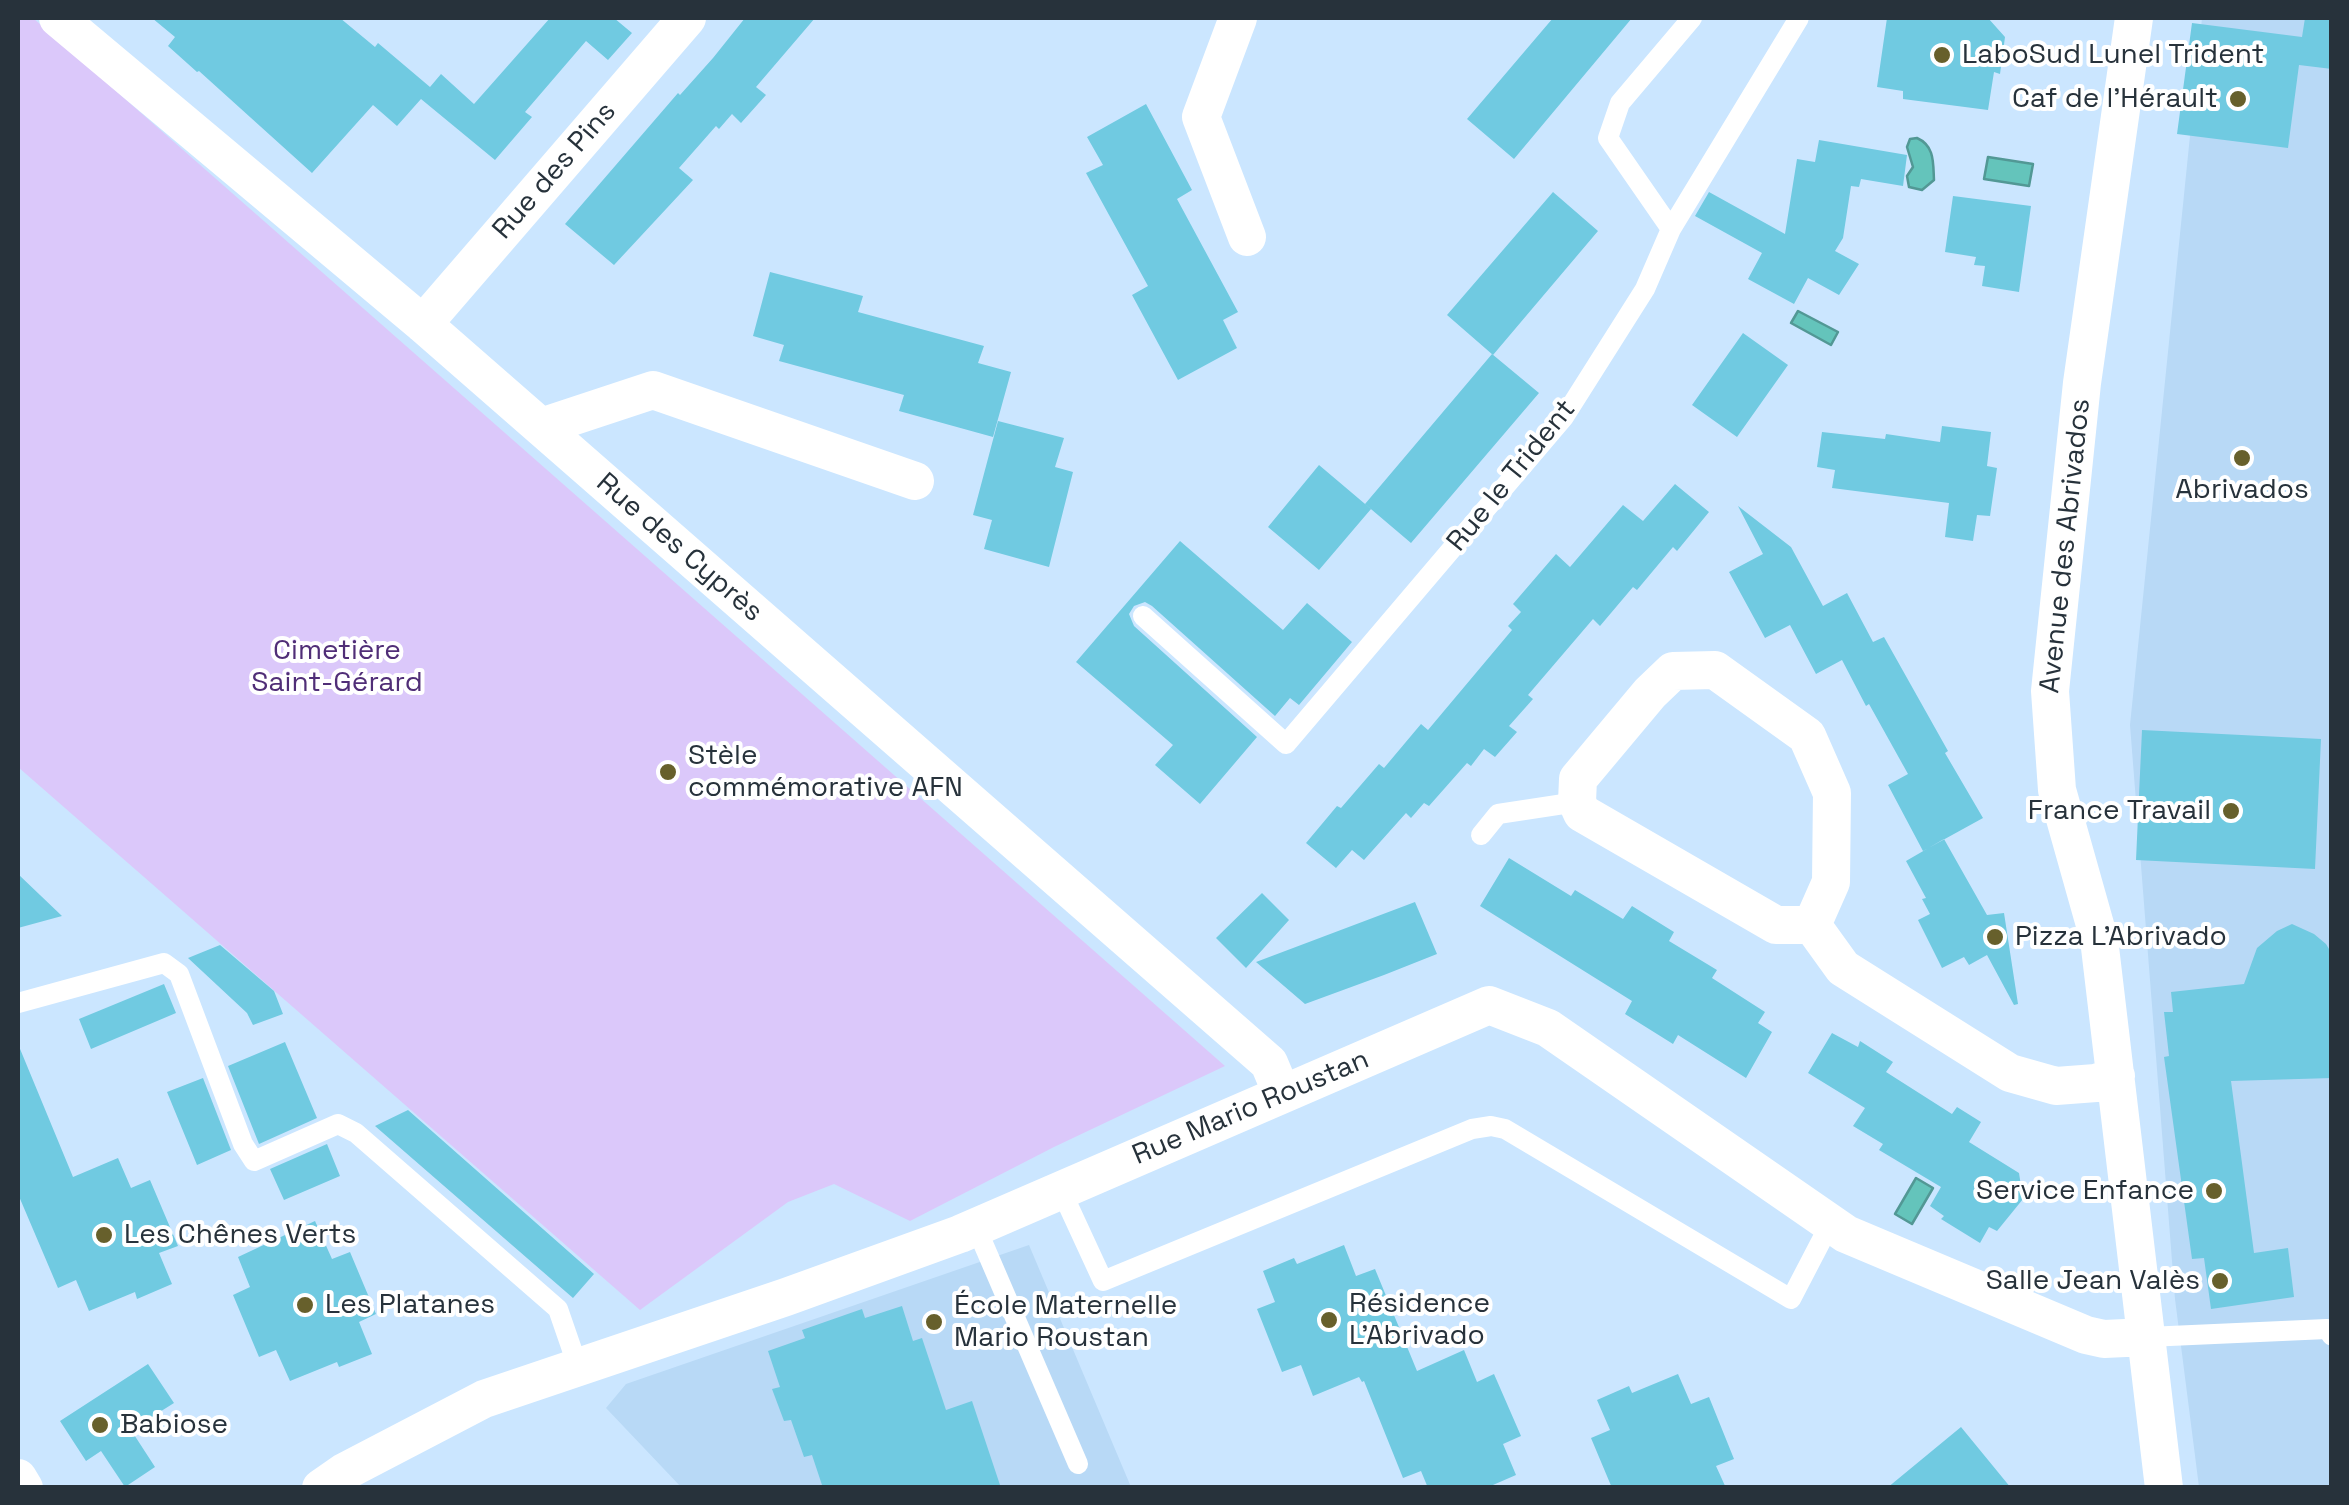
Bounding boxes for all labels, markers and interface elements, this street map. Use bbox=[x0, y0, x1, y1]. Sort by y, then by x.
place label: LaboSud Lunel Trident bbox=[1962, 38, 2264, 72]
marker: LaboSud Lunel Trident bbox=[1931, 44, 1953, 66]
place label: Caf de l'Hérault bbox=[2012, 82, 2218, 116]
marker: Caf de l'Hérault bbox=[2227, 88, 2249, 110]
street label: Rue des Pins bbox=[486, 96, 624, 246]
street label: Rue le Trident bbox=[1441, 393, 1583, 559]
street label: Avenue des Abrivados bbox=[2034, 397, 2098, 695]
marker: Abrivados bbox=[2231, 447, 2253, 469]
street label: Rue des Cyprès bbox=[589, 467, 769, 629]
place label: Abrivados bbox=[2175, 473, 2309, 507]
park label: Cimetière Saint-Gérard bbox=[251, 634, 423, 700]
place label: Stèle commémorative AFN bbox=[688, 739, 963, 805]
marker: Stèle commémorative AFN bbox=[657, 761, 679, 783]
place label: France Travail bbox=[2028, 794, 2211, 828]
marker: France Travail bbox=[2220, 800, 2242, 822]
place label: Pizza L’Abrivado bbox=[2015, 920, 2227, 954]
marker: Pizza L’Abrivado bbox=[1984, 926, 2006, 948]
street label: Rue Mario Roustan bbox=[1128, 1043, 1374, 1173]
place label: Service Enfance bbox=[1976, 1174, 2194, 1208]
marker: Service Enfance bbox=[2203, 1180, 2225, 1202]
place label: Les Chênes Verts bbox=[124, 1218, 356, 1252]
marker: Les Chênes Verts bbox=[93, 1224, 115, 1246]
place label: Salle Jean Valès bbox=[1986, 1264, 2200, 1298]
marker: Salle Jean Valès bbox=[2209, 1270, 2231, 1292]
place label: Résidence L'Abrivado bbox=[1349, 1287, 1490, 1353]
place label: Les Platanes bbox=[325, 1288, 495, 1322]
place label: École Maternelle Mario Roustan bbox=[954, 1289, 1177, 1355]
marker: Les Platanes bbox=[294, 1294, 316, 1316]
marker: Résidence L'Abrivado bbox=[1318, 1309, 1340, 1331]
marker: École Maternelle Mario Roustan bbox=[923, 1311, 945, 1333]
place label: Babiose bbox=[120, 1408, 228, 1442]
marker: Babiose bbox=[89, 1414, 111, 1436]

